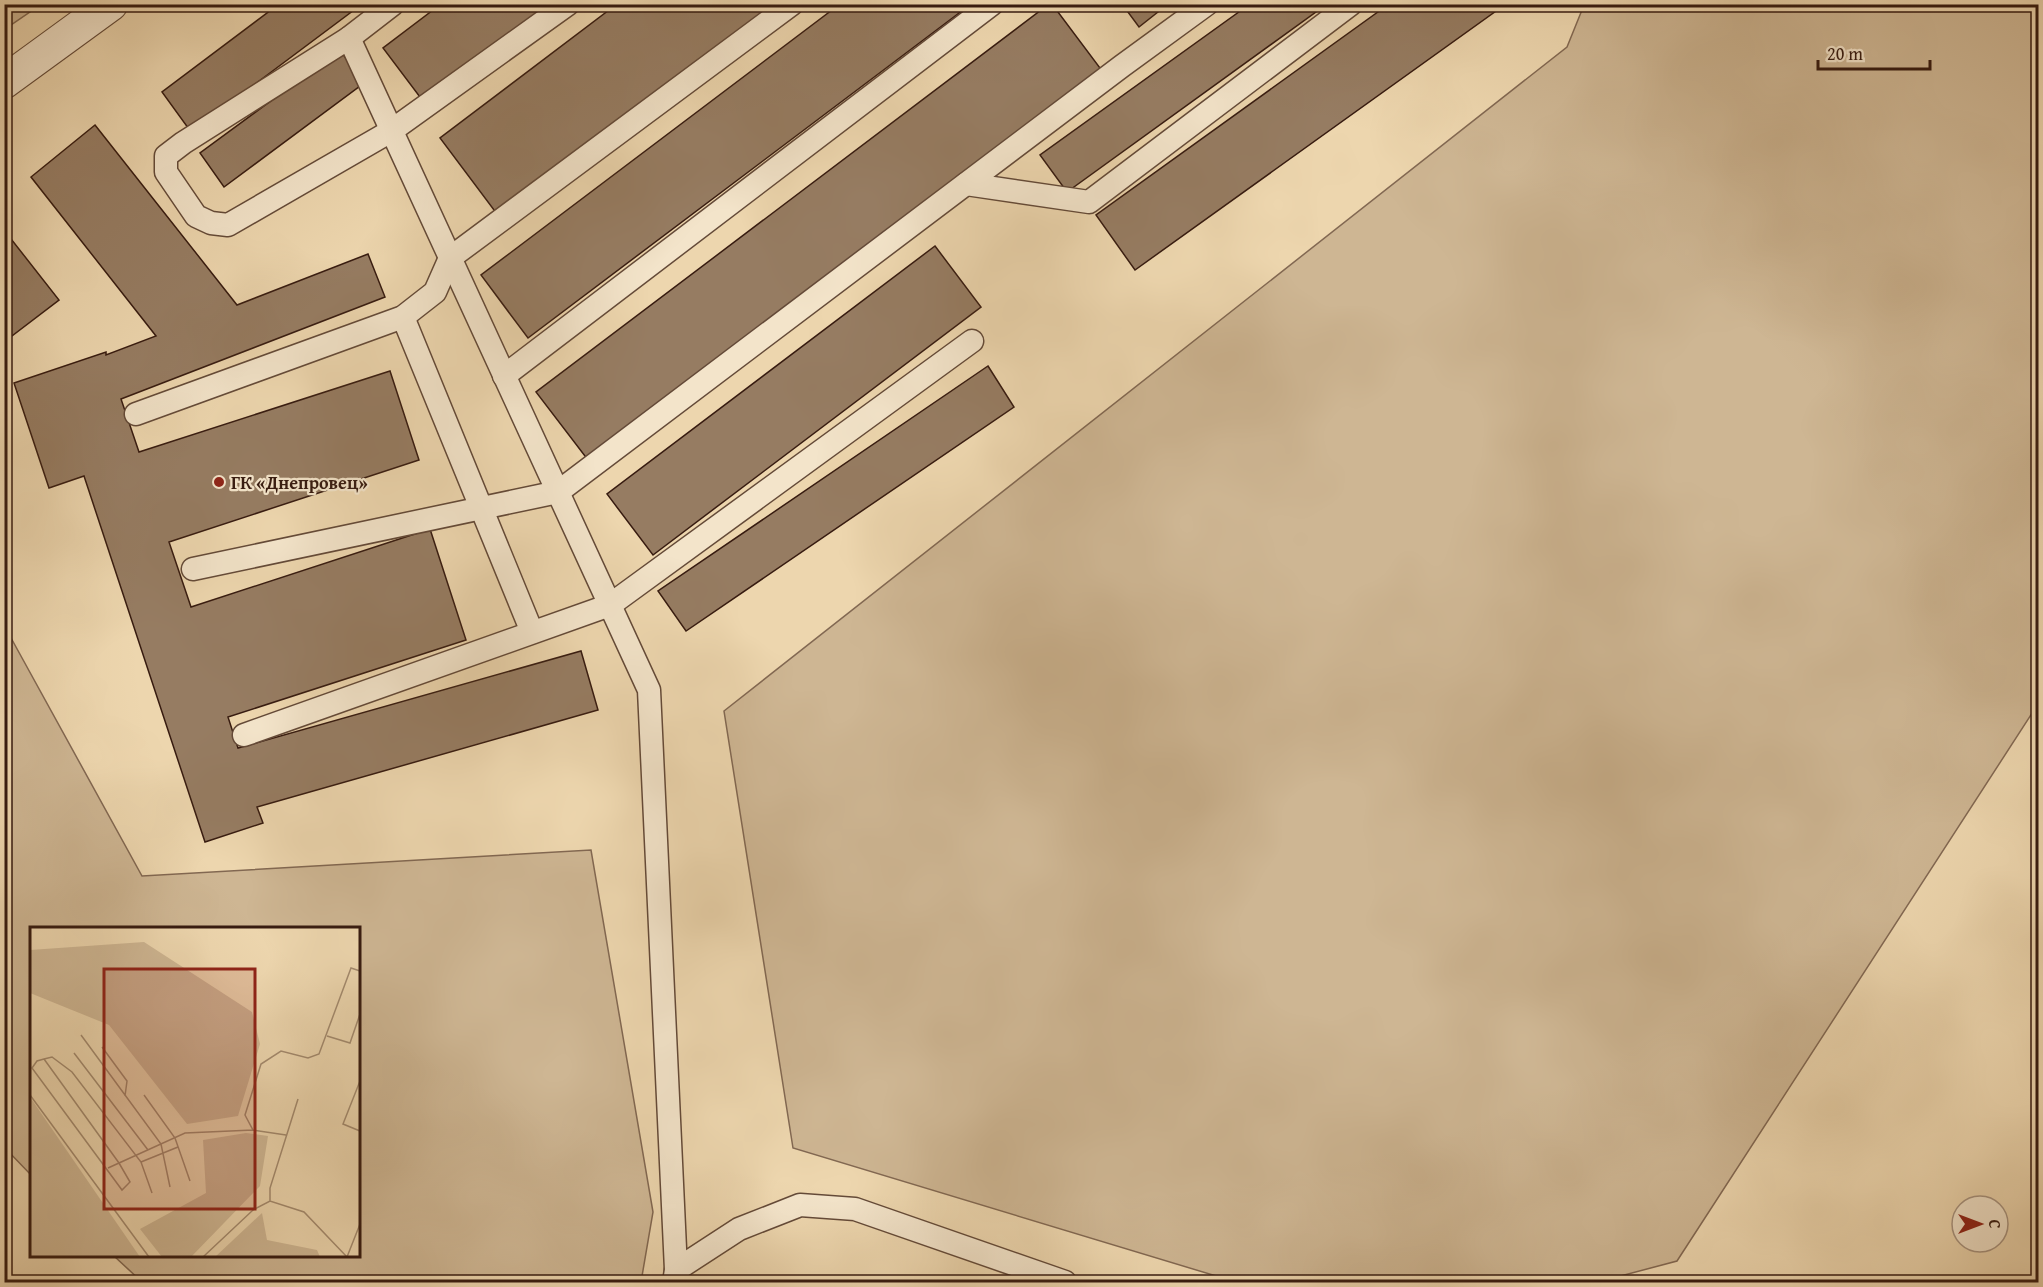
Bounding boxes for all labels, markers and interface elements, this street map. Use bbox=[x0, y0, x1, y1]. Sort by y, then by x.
scale bar bbox=[1818, 33, 1930, 71]
text: 20 m bbox=[1827, 40, 1863, 67]
place label: ГК «Днепровец» bbox=[231, 469, 368, 496]
marker: ГК «Днепровец» bbox=[212, 475, 226, 489]
inset map bbox=[30, 927, 360, 1257]
north arrow bbox=[1950, 1194, 2010, 1254]
text: С bbox=[1983, 1219, 2007, 1229]

